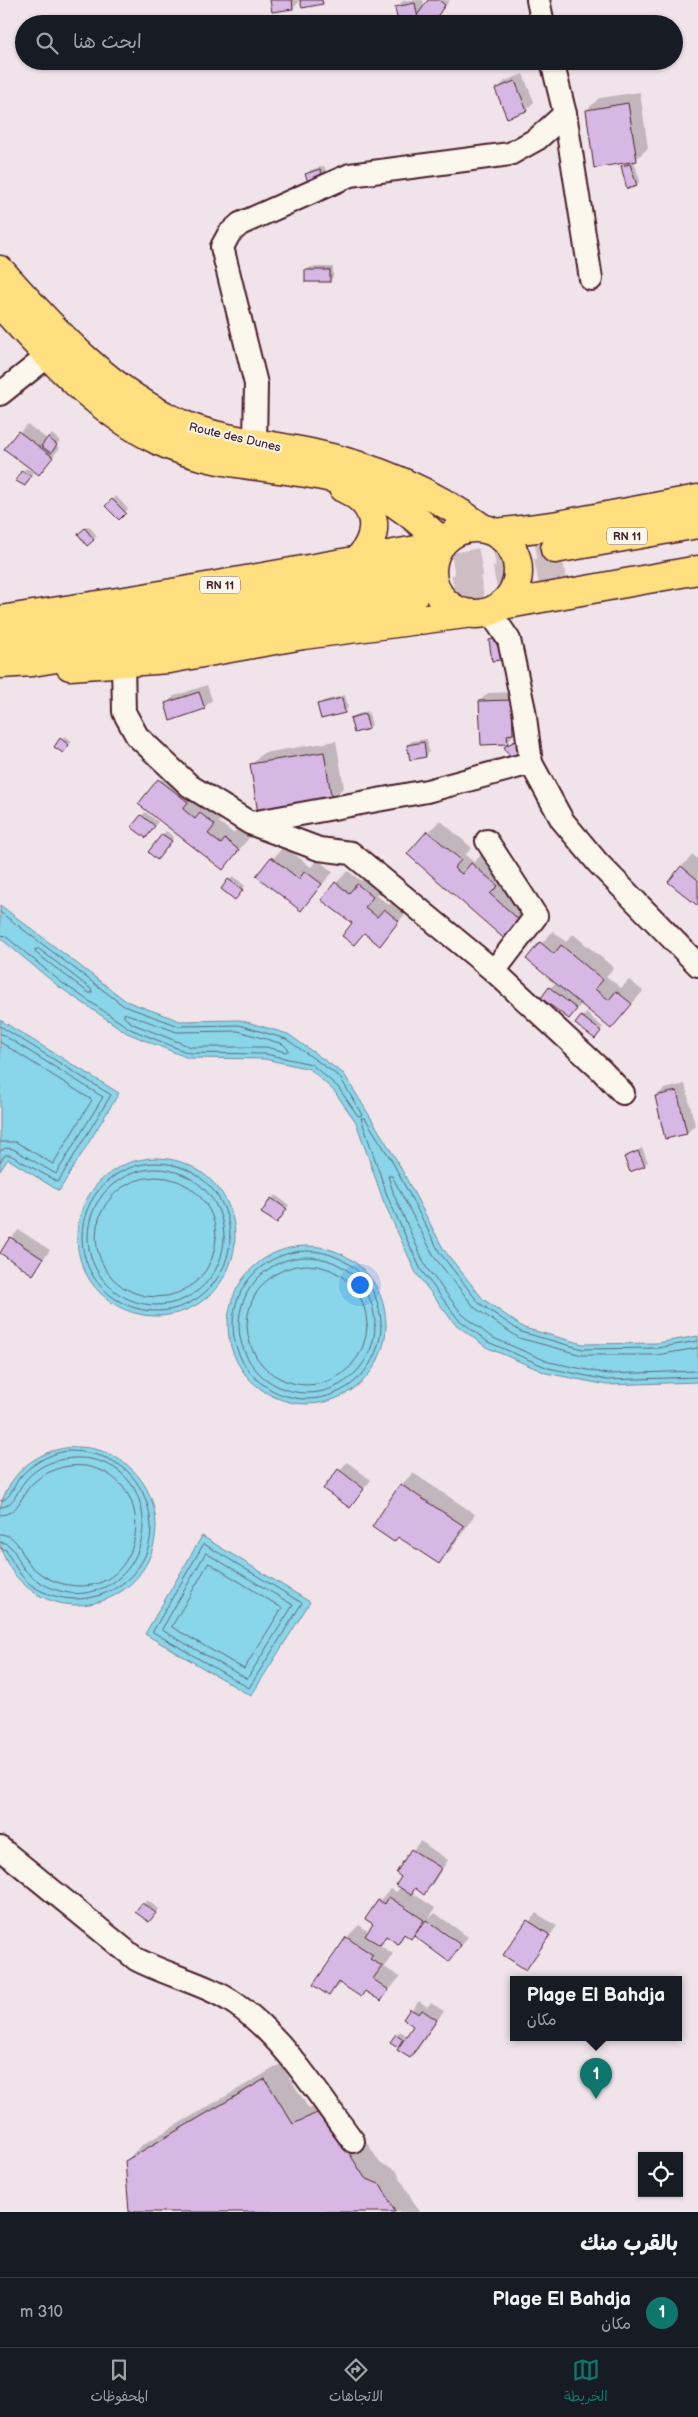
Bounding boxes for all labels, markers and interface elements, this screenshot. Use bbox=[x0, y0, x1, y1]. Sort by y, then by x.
search box bbox=[15, 15, 683, 70]
icon: search bbox=[33, 29, 61, 57]
text: ابحث هنا bbox=[73, 31, 142, 54]
street label: Route des Dunes bbox=[187, 420, 282, 455]
road number: RN 11 bbox=[607, 528, 647, 544]
road number: RN 11 bbox=[200, 576, 240, 594]
your location bbox=[347, 1272, 373, 1298]
popup bbox=[510, 1976, 682, 2041]
text: Plage El Bahdja bbox=[527, 1984, 665, 2007]
text: مكان bbox=[527, 2011, 557, 2030]
pin: 1 bbox=[580, 2058, 612, 2099]
map controls bbox=[638, 2152, 683, 2197]
button: locate bbox=[638, 2152, 683, 2197]
text: بالقرب منك bbox=[580, 2231, 678, 2256]
text: Plage El Bahdja bbox=[493, 2288, 631, 2311]
text: 310 m bbox=[20, 2303, 63, 2322]
text: 1 bbox=[659, 2303, 665, 2322]
text: مكان bbox=[601, 2315, 631, 2334]
tab: المحفوظات bbox=[90, 2356, 148, 2409]
tab: الاتجاهات bbox=[329, 2356, 383, 2409]
tab: الخريطة bbox=[564, 2356, 608, 2409]

